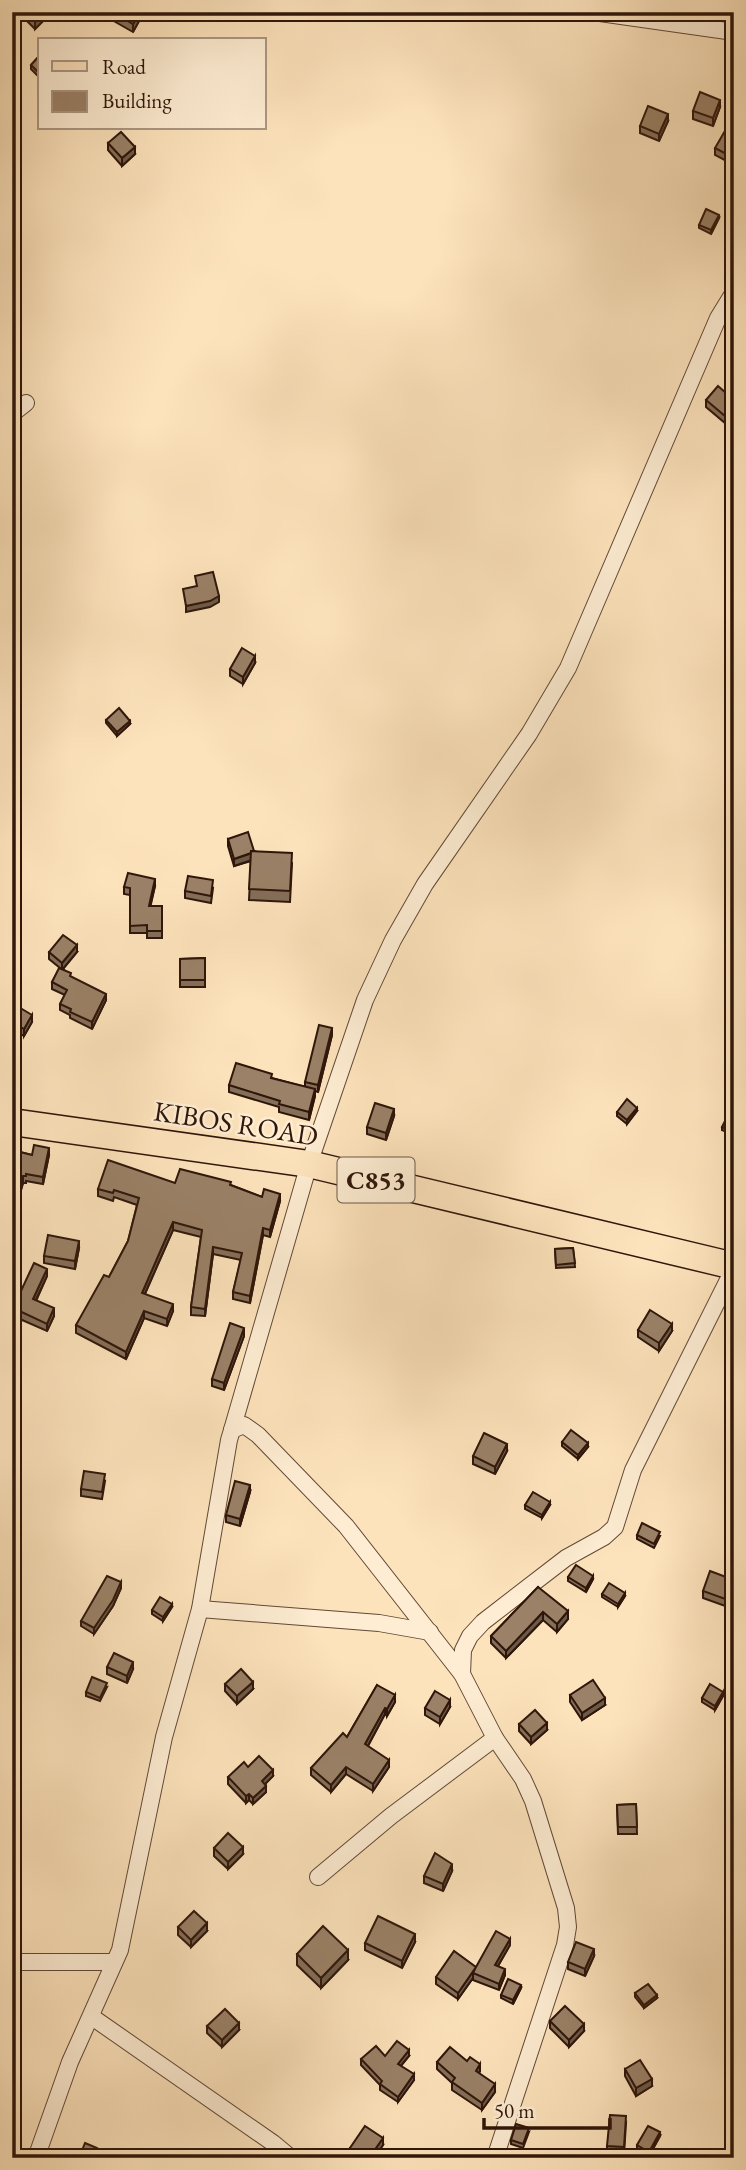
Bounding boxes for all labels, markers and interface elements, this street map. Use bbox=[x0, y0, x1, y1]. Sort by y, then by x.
legend bbox=[38, 38, 266, 130]
text: Road bbox=[102, 53, 146, 80]
text: Building bbox=[102, 87, 172, 114]
street label: KIBOS ROAD bbox=[151, 1092, 321, 1154]
road number: C853 bbox=[338, 1158, 414, 1203]
scale bar bbox=[484, 2086, 610, 2130]
text: 50 m bbox=[494, 2097, 535, 2124]

